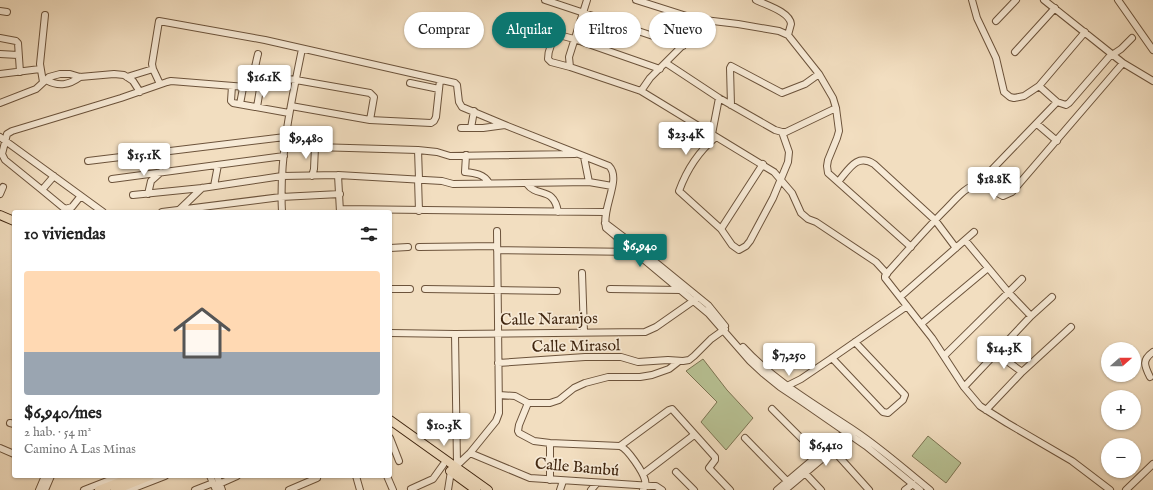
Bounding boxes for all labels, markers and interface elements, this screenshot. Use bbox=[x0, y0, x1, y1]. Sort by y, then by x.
chip: Comprar bbox=[404, 12, 484, 48]
chip: Alquilar bbox=[492, 12, 566, 48]
chip: Filtros bbox=[574, 12, 641, 48]
chip: Nuevo bbox=[649, 12, 716, 48]
pin: $16.1K bbox=[231, 65, 297, 99]
text: $16.1K bbox=[247, 69, 281, 86]
pin: $23.4K bbox=[653, 122, 719, 156]
pin: $9,480 bbox=[273, 126, 339, 160]
text: $23.4K bbox=[668, 126, 704, 143]
text: $9,480 bbox=[289, 130, 323, 147]
pin: $15.1K bbox=[111, 143, 177, 177]
text: $15.1K bbox=[127, 147, 161, 164]
pin: $18.8K bbox=[961, 167, 1027, 201]
text: $18.8K bbox=[977, 171, 1011, 188]
icon: filters bbox=[358, 223, 380, 245]
text: 10 viviendas bbox=[24, 224, 106, 245]
pin: $6,940 bbox=[607, 234, 673, 268]
text: $6,940 bbox=[623, 238, 657, 255]
icon: home bbox=[166, 297, 238, 369]
street label: Calle Naranjos bbox=[500, 309, 598, 331]
street label: Calle Mirasol bbox=[532, 336, 621, 358]
pin: $14.3K bbox=[971, 336, 1037, 370]
text: $14.3K bbox=[986, 340, 1022, 357]
north arrow bbox=[1101, 342, 1141, 382]
map controls bbox=[1101, 342, 1141, 478]
pin: $7,250 bbox=[756, 343, 822, 377]
text: $7,250 bbox=[772, 347, 806, 364]
button: + bbox=[1101, 390, 1141, 430]
text: $6,940/mes bbox=[24, 403, 102, 424]
pin: $10.3K bbox=[411, 413, 477, 447]
text: $10.3K bbox=[426, 417, 462, 434]
text: 2 hab. · 54 m² bbox=[24, 424, 91, 441]
pin: $6,410 bbox=[793, 433, 859, 467]
text: $6,410 bbox=[809, 437, 843, 454]
button: − bbox=[1101, 438, 1141, 478]
text: Camino A Las Minas bbox=[24, 441, 136, 458]
street label: Calle Bambú bbox=[534, 454, 620, 482]

